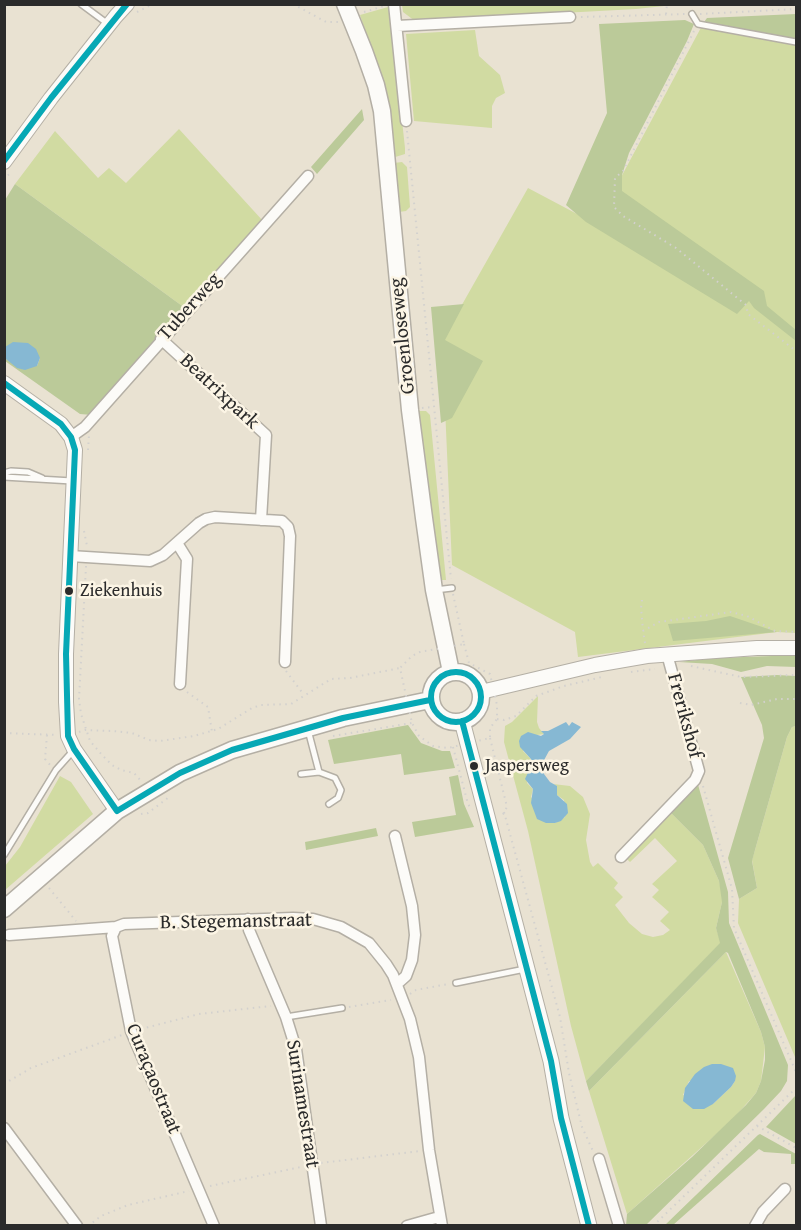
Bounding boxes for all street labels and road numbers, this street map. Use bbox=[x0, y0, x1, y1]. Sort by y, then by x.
street label: Tuberweg bbox=[153, 268, 227, 346]
street label: Groenloseweg bbox=[385, 277, 421, 395]
street label: Beatrixpark bbox=[174, 349, 264, 435]
street label: Frerikshof bbox=[661, 671, 707, 761]
street label: B. Stegemanstraat bbox=[160, 909, 312, 935]
street label: Curaçaostraat bbox=[120, 1020, 186, 1138]
street label: Surinamestraat bbox=[280, 1038, 324, 1170]

